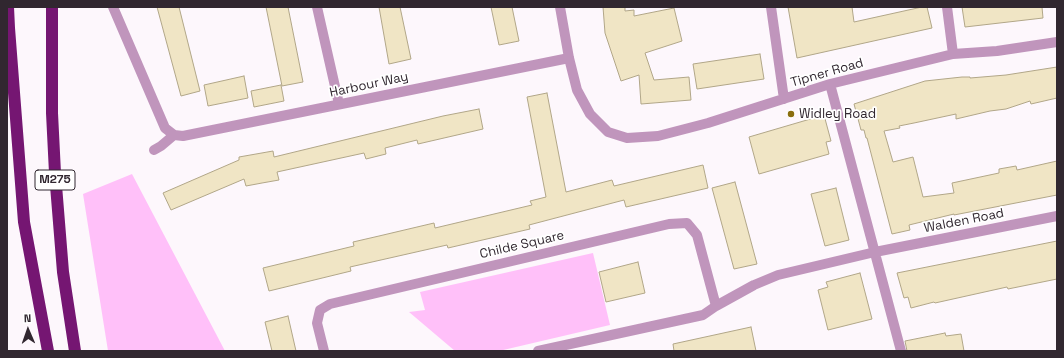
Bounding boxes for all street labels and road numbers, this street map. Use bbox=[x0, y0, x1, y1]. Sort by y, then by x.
street label: Tipner Road bbox=[789, 55, 865, 91]
street label: Harbour Way bbox=[328, 69, 410, 101]
road number: M275 bbox=[35, 170, 75, 190]
street label: Walden Road bbox=[923, 206, 1005, 236]
street label: Childe Square bbox=[478, 228, 566, 262]

